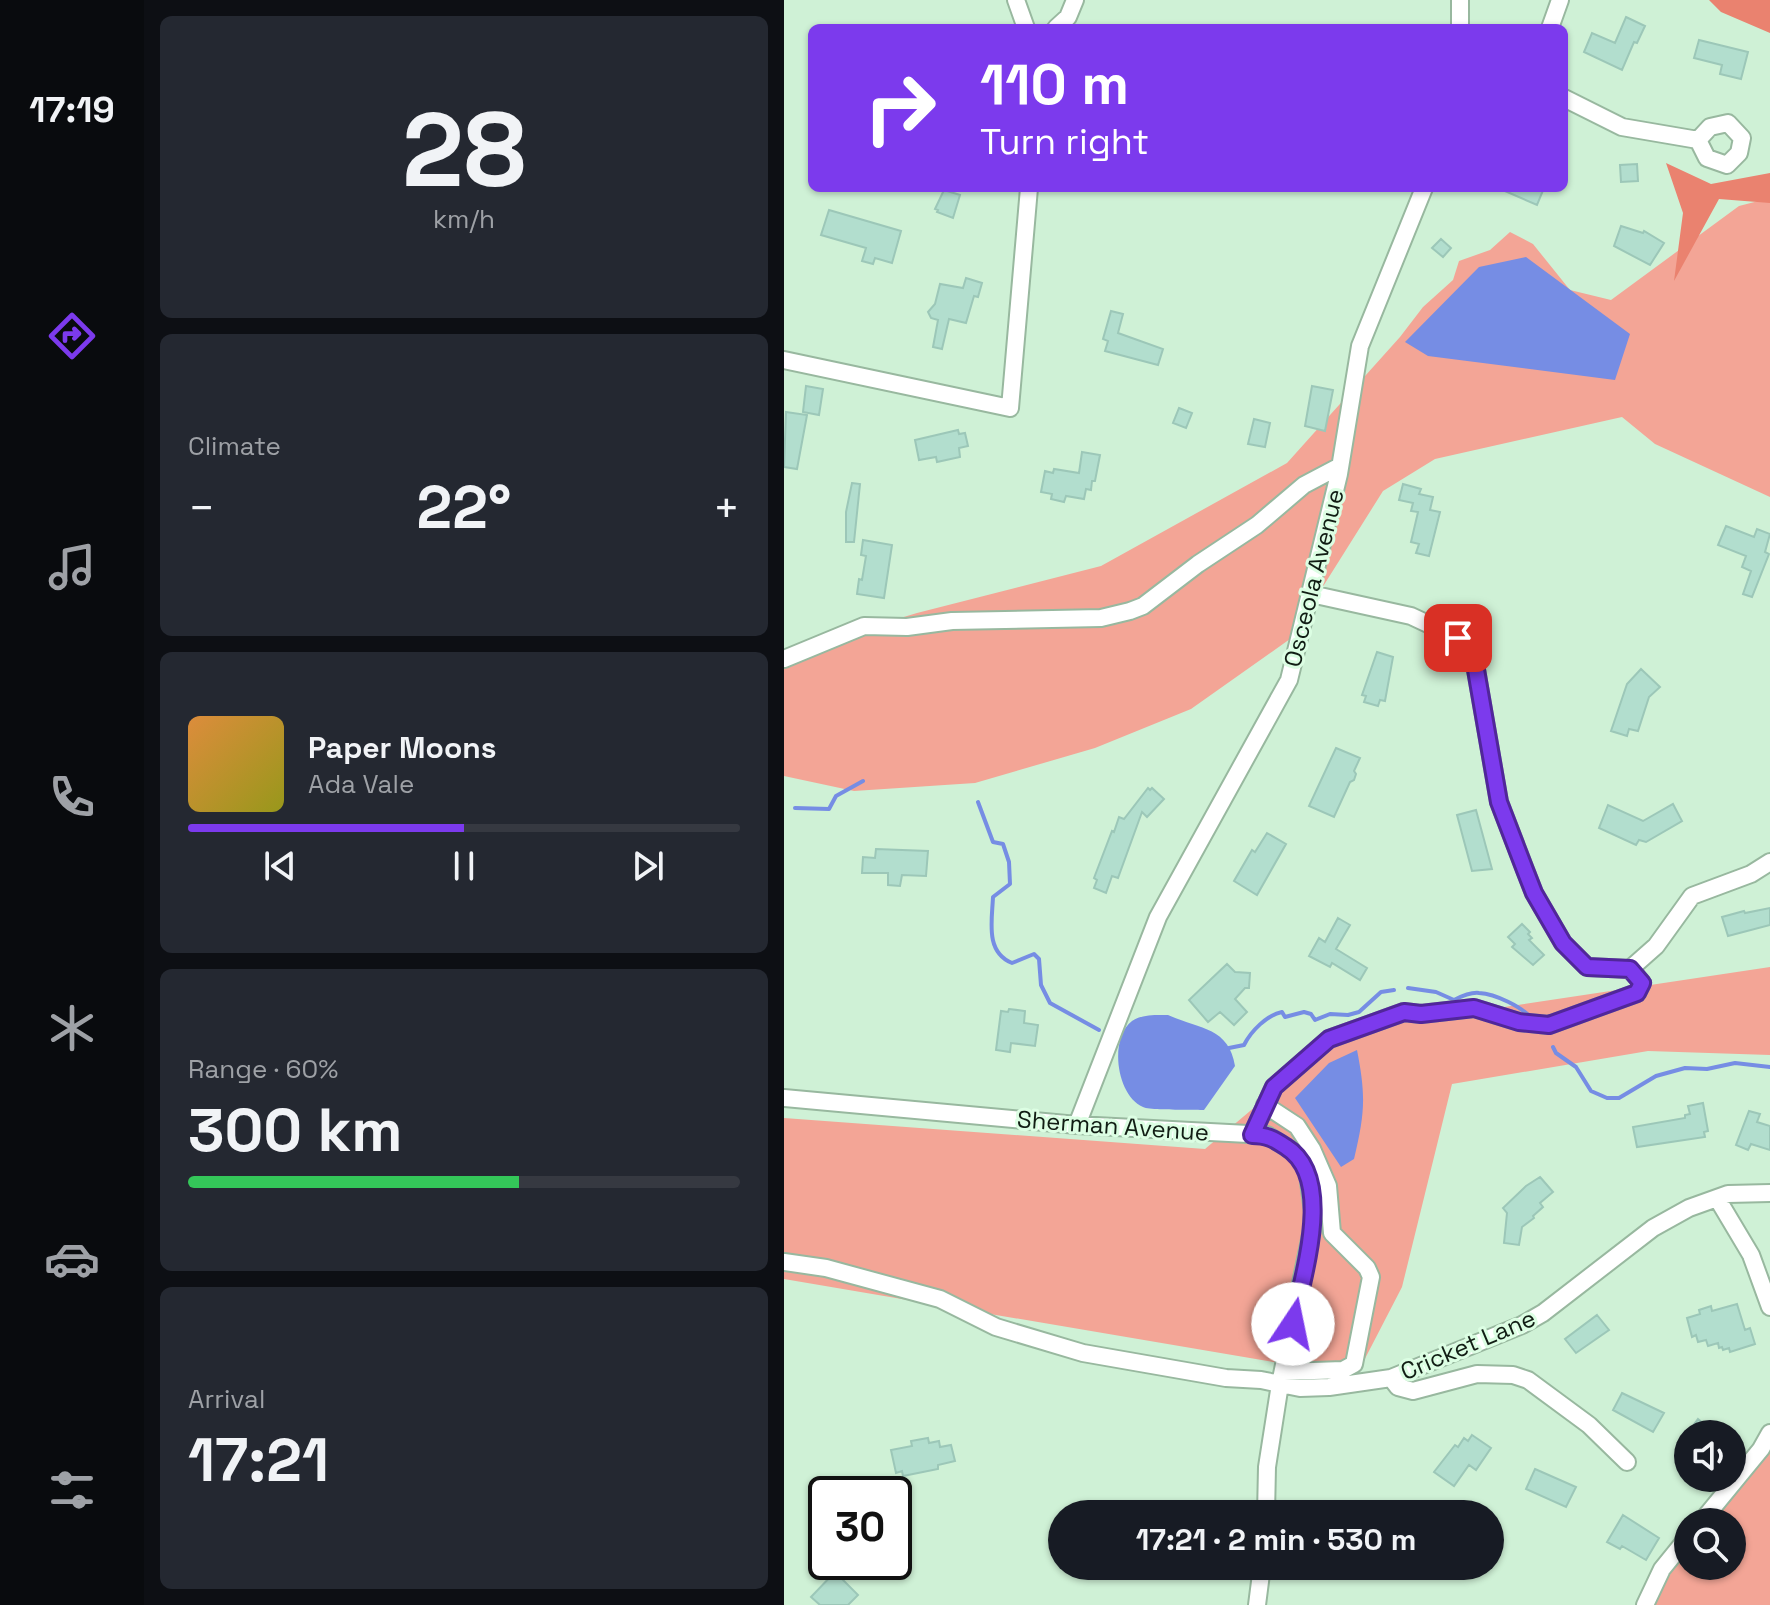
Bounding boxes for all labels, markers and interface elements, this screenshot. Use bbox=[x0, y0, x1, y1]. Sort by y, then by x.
text: 110 m bbox=[980, 49, 1129, 120]
icon: right bbox=[848, 56, 952, 160]
text: 28 bbox=[402, 84, 526, 216]
text: 17:19 bbox=[29, 87, 115, 133]
text: Turn right bbox=[980, 119, 1149, 165]
text: km/h bbox=[433, 202, 495, 236]
icon: directions bbox=[44, 308, 100, 364]
text: Climate bbox=[188, 429, 281, 463]
text: 22° bbox=[417, 469, 511, 546]
text: − bbox=[188, 480, 215, 536]
text: + bbox=[713, 480, 740, 536]
street label: Osceola Avenue bbox=[1276, 486, 1351, 670]
icon: music bbox=[44, 539, 100, 595]
pin bbox=[1424, 604, 1492, 672]
icon: arrive bbox=[1436, 616, 1480, 660]
text: Paper Moons bbox=[308, 728, 497, 767]
text: Ada Vale bbox=[308, 767, 414, 801]
icon: phone bbox=[44, 769, 100, 825]
icon: previous bbox=[258, 844, 302, 888]
icon: pause bbox=[442, 844, 486, 888]
icon: next bbox=[626, 844, 670, 888]
icon: climate bbox=[44, 1000, 100, 1056]
text: Range · 60% bbox=[188, 1052, 338, 1086]
text: 300 km bbox=[188, 1092, 403, 1169]
street label: Sherman Avenue bbox=[1016, 1103, 1210, 1148]
icon: car bbox=[44, 1231, 100, 1287]
position arrow bbox=[1251, 1282, 1335, 1366]
street label: Cricket Lane bbox=[1396, 1302, 1540, 1387]
text: Arrival bbox=[188, 1382, 265, 1416]
map controls bbox=[1674, 1420, 1746, 1580]
button: sound bbox=[1674, 1420, 1746, 1492]
text: 17:21 bbox=[188, 1422, 329, 1499]
icon: filters bbox=[44, 1462, 100, 1518]
speed limit sign: 30 bbox=[808, 1476, 912, 1580]
button: search bbox=[1674, 1508, 1746, 1580]
text: 17:21 · 2 min · 530 m bbox=[1136, 1520, 1416, 1559]

